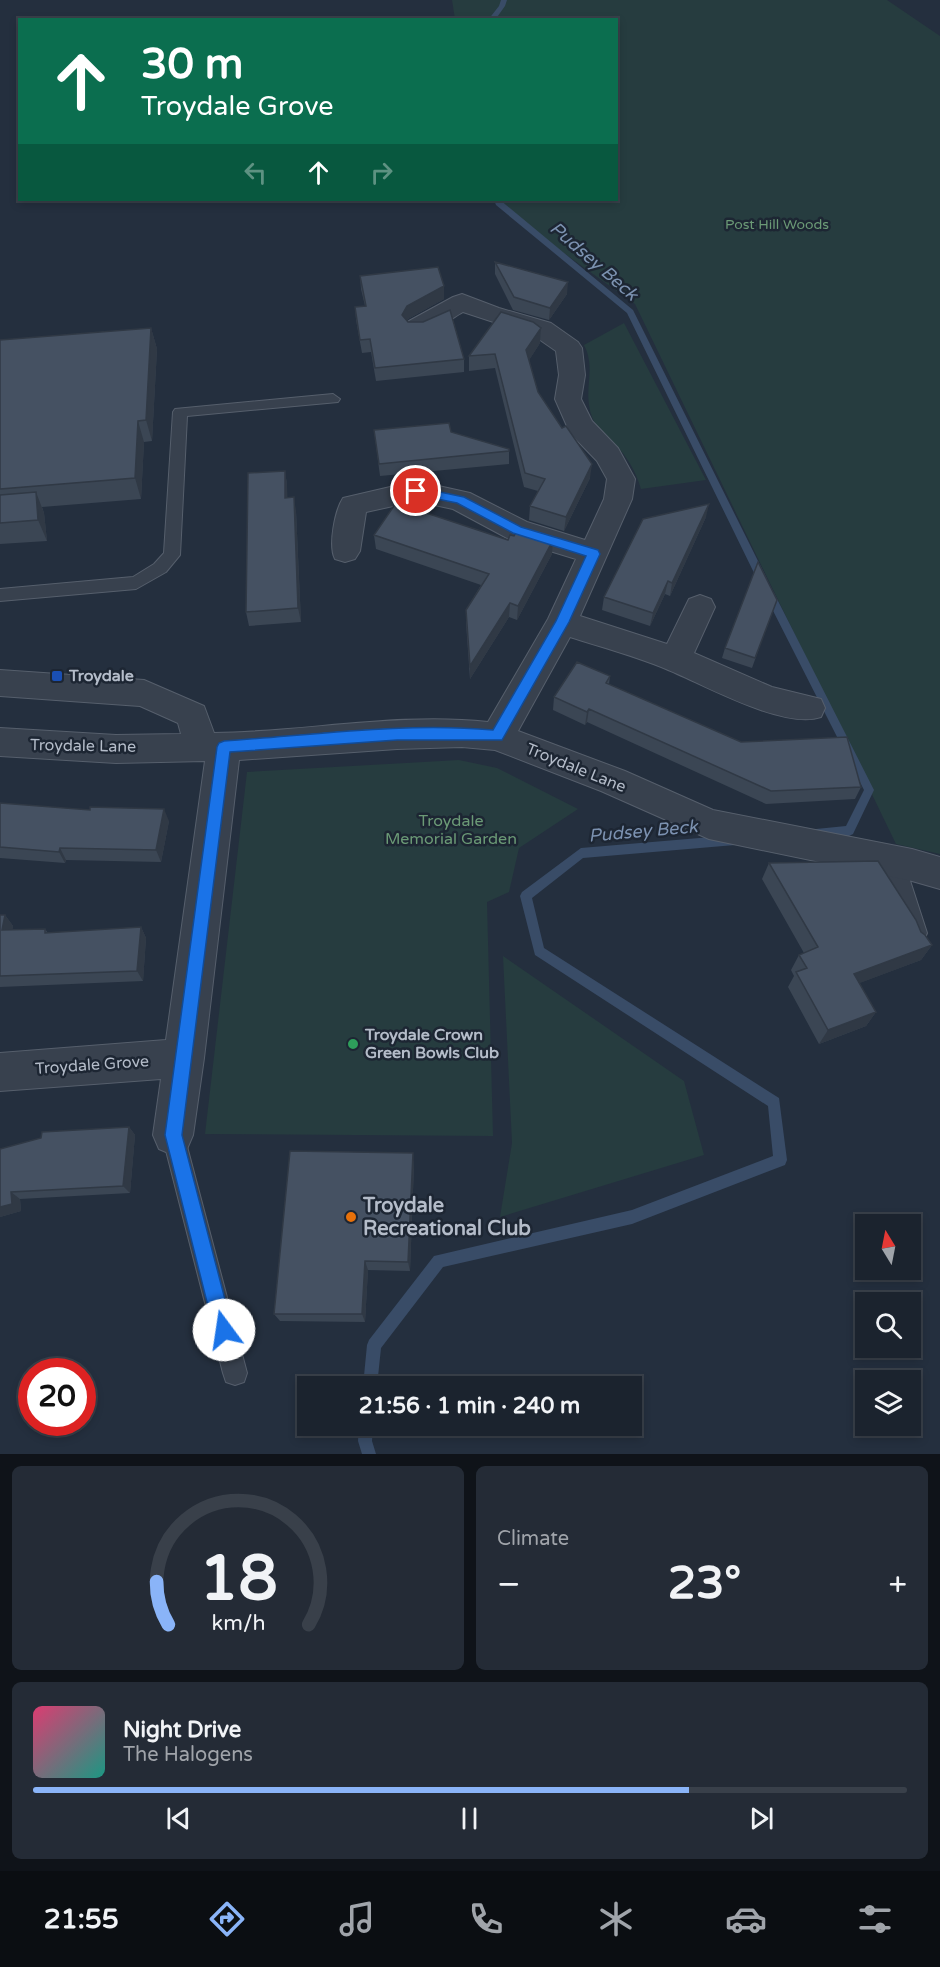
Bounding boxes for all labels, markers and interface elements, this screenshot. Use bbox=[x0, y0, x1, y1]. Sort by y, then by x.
text: 30 m bbox=[141, 39, 243, 90]
icon: ahead bbox=[42, 42, 120, 120]
text: Troydale Grove bbox=[141, 90, 334, 123]
icon: left bbox=[239, 156, 272, 189]
icon: ahead bbox=[302, 156, 335, 189]
icon: right bbox=[365, 156, 398, 189]
park label: Post Hill Woods bbox=[725, 216, 829, 233]
water label: Pudsey Beck bbox=[546, 217, 643, 306]
pin bbox=[390, 465, 441, 516]
icon: arrive bbox=[399, 474, 432, 507]
place label: Troydale bbox=[68, 666, 134, 686]
marker: Troydale bbox=[50, 669, 64, 683]
street label: Troydale Lane bbox=[30, 735, 136, 757]
street label: Troydale Lane bbox=[523, 739, 629, 797]
park label: Troydale Memorial Garden bbox=[385, 811, 517, 849]
water label: Pudsey Beck bbox=[588, 815, 700, 847]
place label: Troydale Crown Green Bowls Club bbox=[364, 1025, 499, 1063]
marker: Troydale Crown Green Bowls Club bbox=[346, 1037, 360, 1051]
street label: Troydale Grove bbox=[34, 1051, 150, 1079]
place label: Troydale Recreational Club bbox=[362, 1194, 531, 1241]
marker: Troydale Recreational Club bbox=[344, 1210, 358, 1224]
north arrow bbox=[855, 1214, 921, 1280]
map controls bbox=[855, 1214, 921, 1436]
button: search bbox=[855, 1292, 921, 1358]
position arrow bbox=[192, 1298, 256, 1362]
speed limit sign: 20 bbox=[18, 1358, 96, 1436]
button: layers bbox=[855, 1370, 921, 1436]
text: 21:56 · 1 min · 240 m bbox=[359, 1393, 580, 1419]
text: Climate bbox=[497, 1527, 569, 1551]
text: 18 bbox=[199, 1542, 277, 1617]
text: 23° bbox=[668, 1557, 741, 1611]
text: − bbox=[497, 1565, 521, 1604]
text: + bbox=[888, 1565, 907, 1604]
text: km/h bbox=[211, 1610, 265, 1636]
text: Night Drive bbox=[123, 1717, 241, 1743]
text: The Halogens bbox=[123, 1743, 253, 1767]
icon: previous bbox=[162, 1802, 195, 1835]
icon: pause bbox=[453, 1802, 486, 1835]
icon: next bbox=[745, 1802, 778, 1835]
icon: directions bbox=[206, 1898, 248, 1940]
icon: music bbox=[336, 1898, 378, 1940]
icon: phone bbox=[465, 1898, 507, 1940]
icon: climate bbox=[595, 1898, 637, 1940]
icon: car bbox=[725, 1898, 767, 1940]
icon: filters bbox=[854, 1898, 896, 1940]
text: 21:55 bbox=[44, 1903, 119, 1936]

